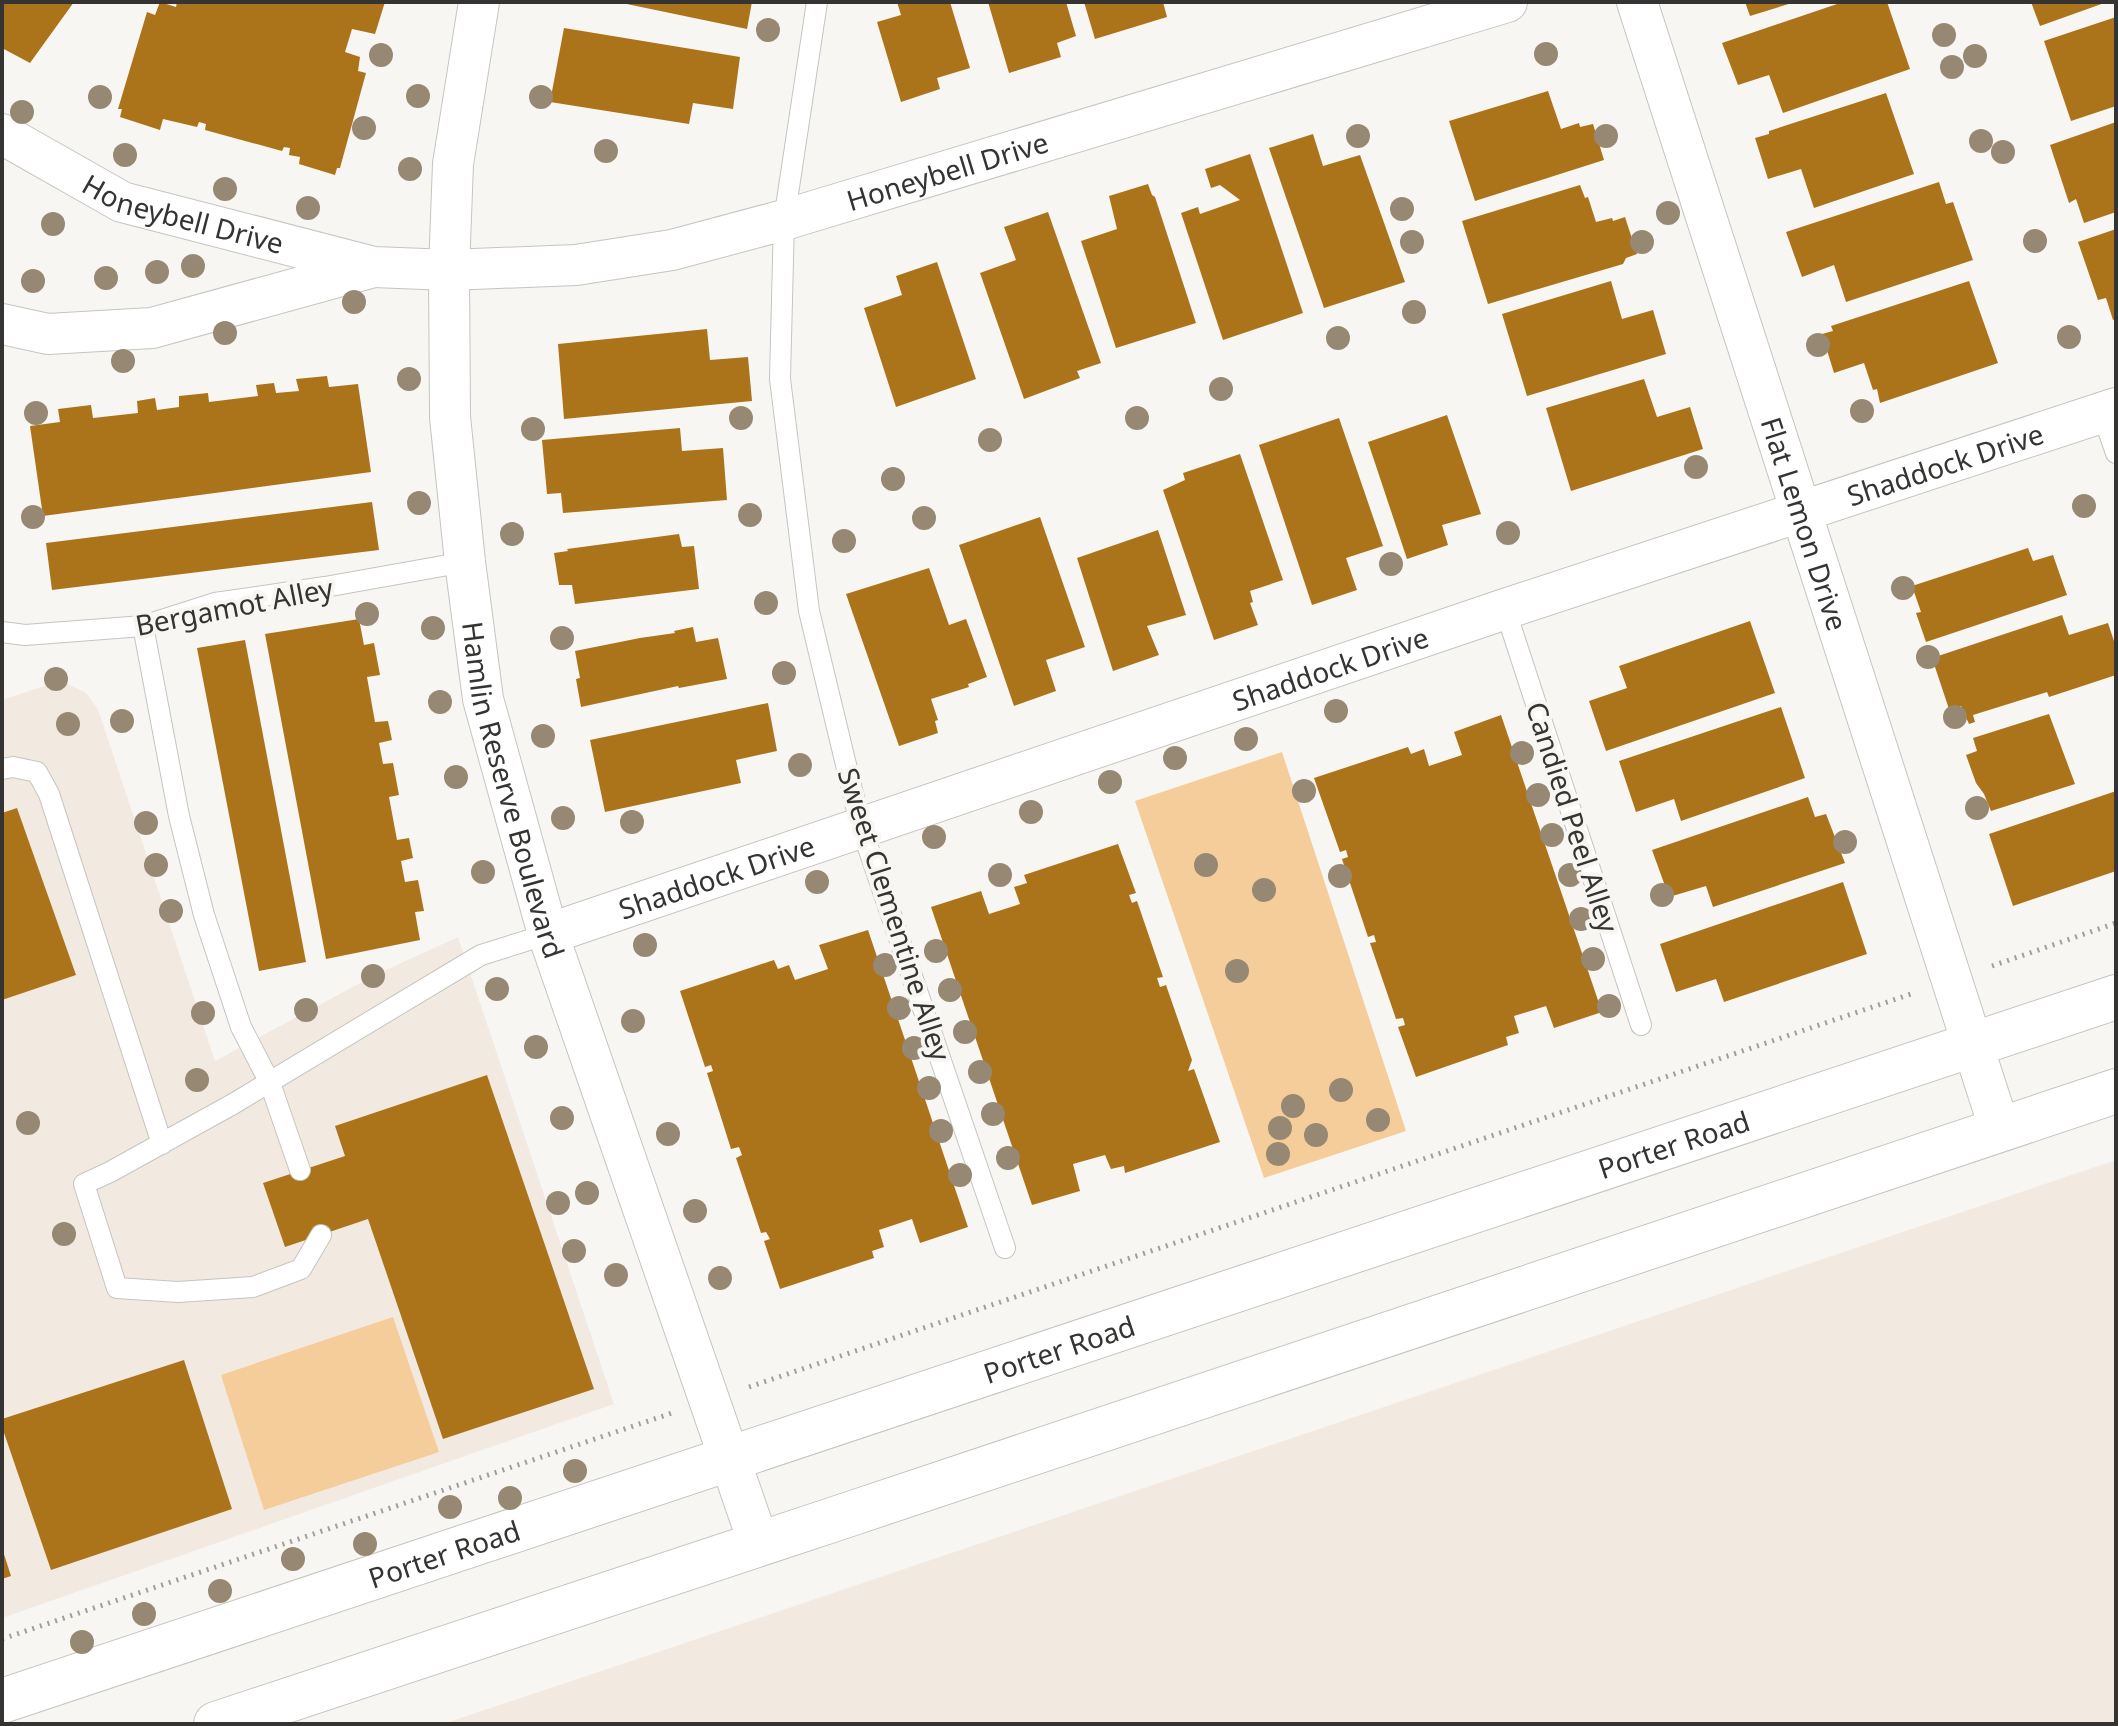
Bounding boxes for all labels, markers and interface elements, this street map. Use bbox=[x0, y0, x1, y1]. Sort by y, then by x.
street label: Honeybell Drive bbox=[842, 122, 1053, 219]
street label: Honeybell Drive bbox=[76, 165, 288, 262]
street label: Flat Lemon Drive bbox=[1753, 412, 1857, 635]
street label: Shaddock Drive bbox=[1842, 414, 2048, 514]
street label: Bergamot Alley bbox=[132, 568, 337, 644]
street label: Shaddock Drive bbox=[1227, 617, 1433, 719]
street label: Hamlin Reserve Boulevard bbox=[454, 619, 574, 963]
street label: Candied Peel Alley bbox=[1518, 697, 1628, 938]
street label: Sweet Clementine Alley bbox=[830, 763, 961, 1066]
street label: Shaddock Drive bbox=[613, 826, 820, 928]
street label: Porter Road bbox=[1593, 1101, 1754, 1187]
street label: Porter Road bbox=[978, 1306, 1140, 1392]
street label: Porter Road bbox=[363, 1511, 525, 1597]

